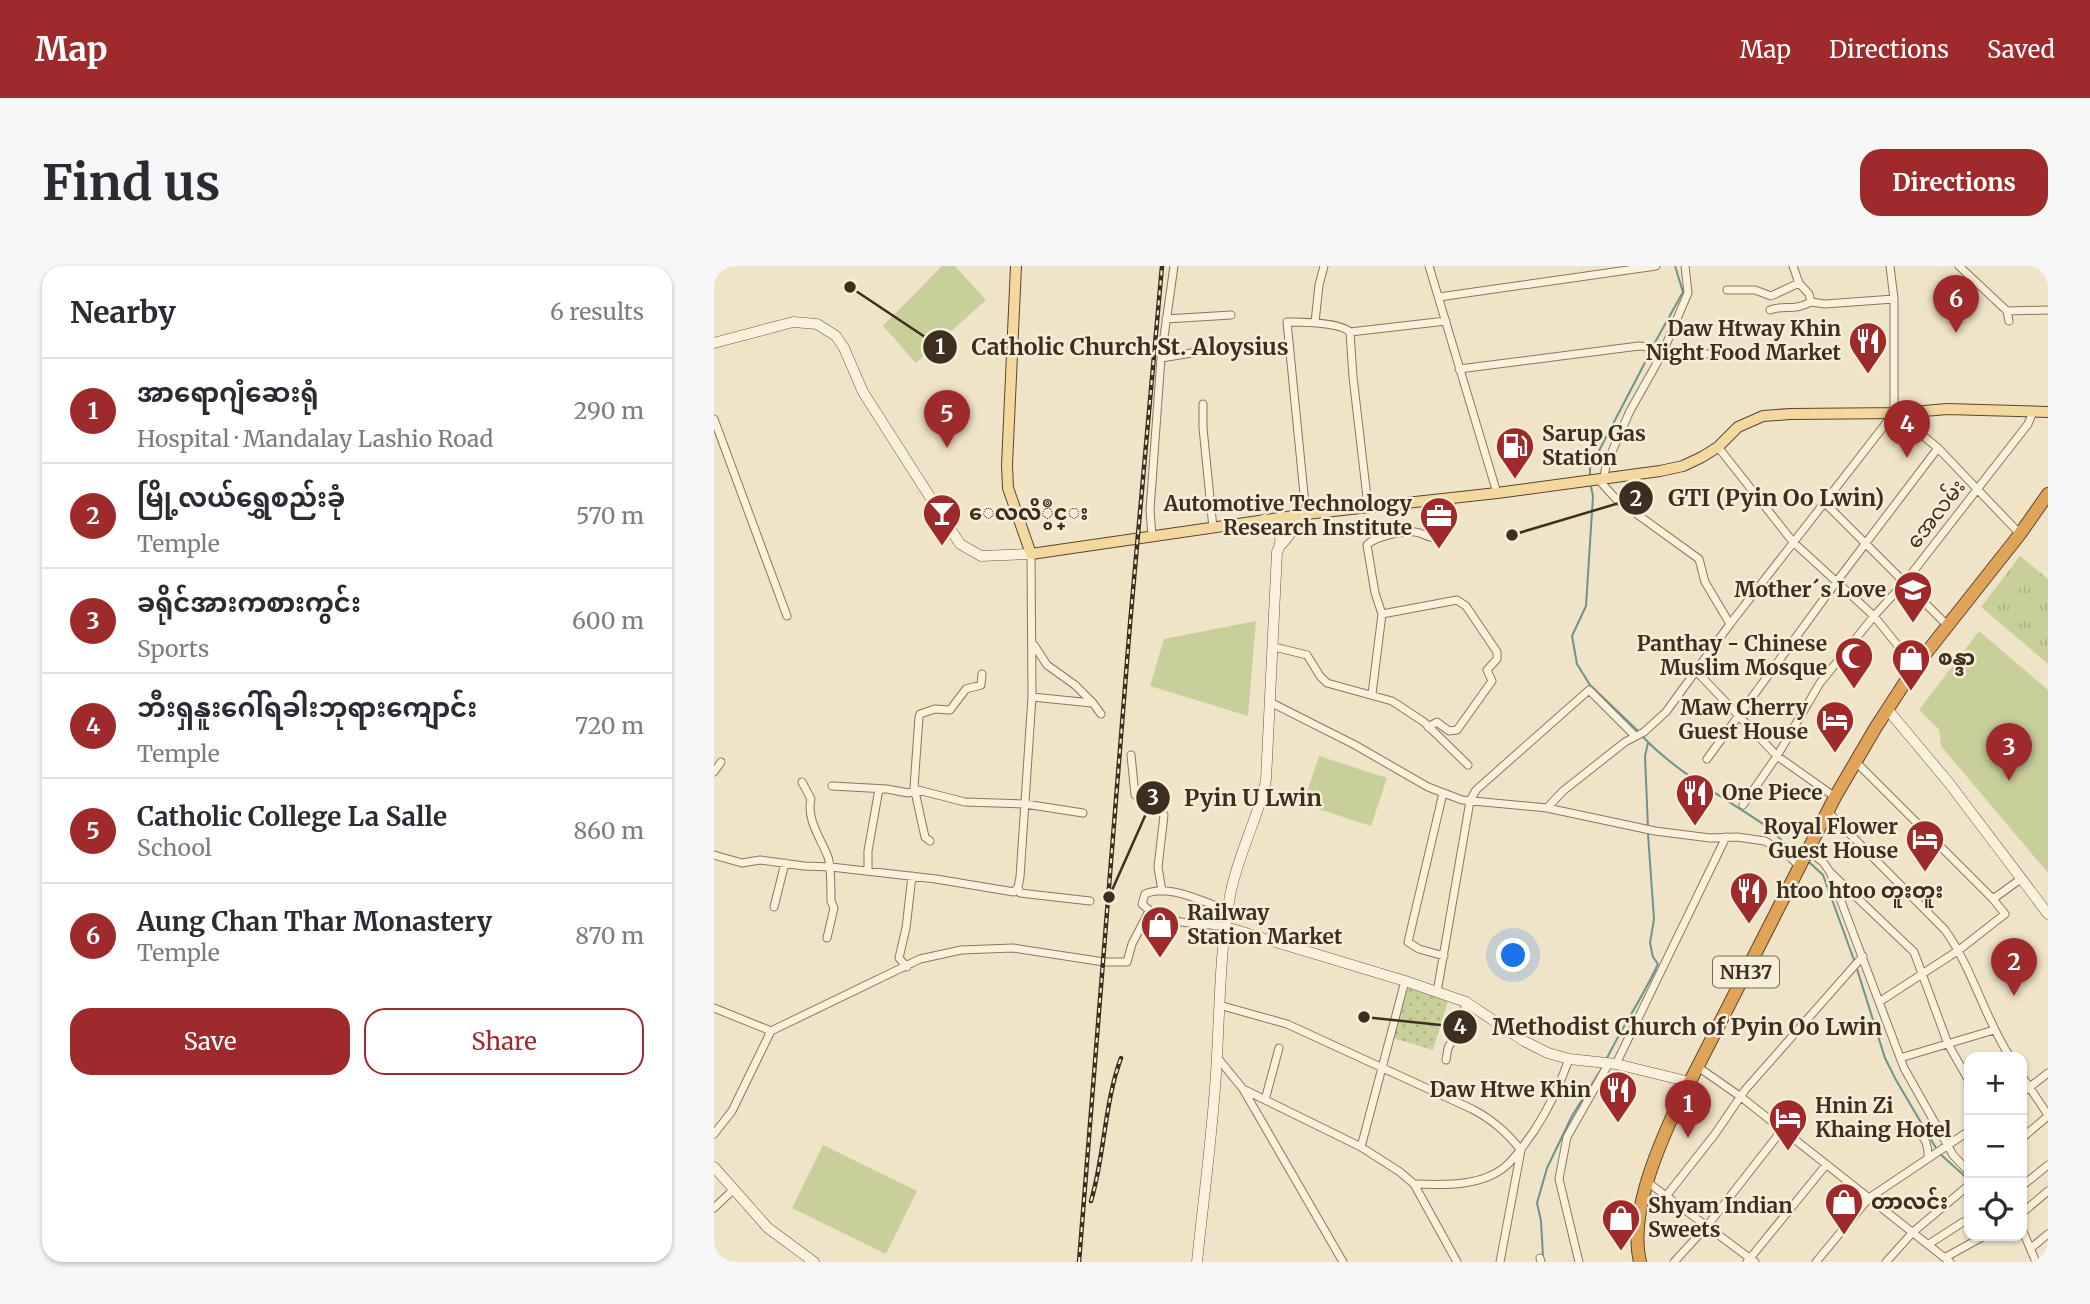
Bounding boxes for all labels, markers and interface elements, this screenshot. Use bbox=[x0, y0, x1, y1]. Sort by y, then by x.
text: Map bbox=[35, 29, 108, 70]
text: Map bbox=[1740, 34, 1791, 65]
text: Directions bbox=[1829, 34, 1949, 65]
text: Saved bbox=[1987, 34, 2055, 65]
button: Directions bbox=[1860, 149, 2048, 216]
text: Find us bbox=[42, 152, 220, 213]
pin: 6 bbox=[1933, 275, 1979, 333]
text: Nearby bbox=[70, 293, 176, 331]
text: 6 results bbox=[550, 297, 644, 326]
place label: Daw Htway Khin Night Food Market bbox=[1646, 315, 1842, 366]
restaurant icon: Daw Htway Khin Night Food Market bbox=[1847, 320, 1889, 375]
callout: Catholic Church St. Aloysius bbox=[922, 325, 1302, 369]
text: Catholic Church St. Aloysius bbox=[971, 332, 1289, 361]
text: 1 bbox=[935, 333, 945, 360]
text: အာရောဂျံဆေးရုံ bbox=[137, 376, 319, 409]
pin: 5 bbox=[924, 390, 970, 448]
text: 1 bbox=[88, 396, 98, 425]
text: 290 m bbox=[574, 396, 644, 425]
pin: 4 bbox=[1884, 400, 1930, 458]
place label: Sarup Gas Station bbox=[1542, 420, 1646, 471]
text: Hospital · Mandalay Lashio Road bbox=[137, 424, 493, 453]
fuel station icon: Sarup Gas Station bbox=[1494, 425, 1536, 480]
street label: အေလမ်း bbox=[1899, 472, 1971, 554]
callout: GTI (Pyin Oo Lwin) bbox=[1619, 476, 1898, 520]
text: မြို့လယ်ရွှေစည်းခုံ bbox=[137, 481, 345, 514]
text: GTI (Pyin Oo Lwin) bbox=[1668, 483, 1884, 512]
text: 2 bbox=[1630, 485, 1642, 512]
place label: Automotive Technology Research Institute bbox=[1163, 490, 1413, 541]
bar icon: ေလလိွဳင္း bbox=[921, 492, 963, 547]
office icon: Automotive Technology Research Institute bbox=[1418, 495, 1460, 550]
place label: ေလလိွဳင္း bbox=[969, 497, 1088, 530]
text: 2 bbox=[86, 501, 100, 530]
text: 570 m bbox=[576, 501, 644, 530]
text: Temple bbox=[137, 529, 220, 558]
school or university icon: Mother´s Love bbox=[1892, 569, 1934, 624]
place label: Mother´s Love bbox=[1734, 576, 1886, 603]
text: ခရိုင်အားကစားကွင်း bbox=[137, 586, 361, 619]
text: 3 bbox=[86, 606, 100, 635]
text: 600 m bbox=[572, 606, 644, 635]
place label: Panthay - Chinese Muslim Mosque bbox=[1637, 630, 1827, 681]
text: Sports bbox=[137, 634, 209, 663]
mosque icon: Panthay - Chinese Muslim Mosque bbox=[1833, 635, 1875, 690]
shop icon: စန္ဒာ bbox=[1890, 637, 1932, 692]
place label: စန္ဒာ bbox=[1938, 644, 1975, 676]
text: ဘီးရှနူးဂေါ်ရခါးဘုရားကျောင်း bbox=[137, 691, 477, 724]
place label: Maw Cherry Guest House bbox=[1679, 694, 1809, 745]
hotel icon: Maw Cherry Guest House bbox=[1814, 699, 1856, 754]
text: 4 bbox=[86, 711, 100, 740]
text: 720 m bbox=[575, 711, 644, 740]
pin: 3 bbox=[1986, 723, 2032, 781]
text: Temple bbox=[137, 739, 220, 768]
restaurant icon: One Piece bbox=[1674, 772, 1716, 827]
callout: Pyin U Lwin bbox=[1135, 776, 1336, 820]
place label: One Piece bbox=[1722, 779, 1823, 806]
text: Pyin U Lwin bbox=[1184, 783, 1322, 812]
text: 3 bbox=[1147, 784, 1159, 811]
text: Catholic College La Salle bbox=[137, 800, 447, 833]
place label: Royal Flower Guest House bbox=[1763, 813, 1898, 864]
text: 5 bbox=[86, 816, 100, 845]
text: 860 m bbox=[573, 816, 644, 845]
hotel icon: Royal Flower Guest House bbox=[1904, 818, 1946, 873]
text: School bbox=[137, 833, 212, 862]
restaurant icon: htoo htoo တူးတူး bbox=[1728, 870, 1770, 925]
place label: htoo htoo တူးတူး bbox=[1776, 877, 1943, 908]
place label: Railway Station Market bbox=[1187, 899, 1343, 950]
shop icon: Railway Station Market bbox=[1139, 904, 1181, 959]
text: Aung Chan Thar Monastery bbox=[137, 905, 492, 938]
text: 6 bbox=[86, 921, 100, 950]
text: 870 m bbox=[575, 921, 644, 950]
text: Temple bbox=[137, 938, 220, 967]
your location bbox=[1496, 938, 1530, 972]
pin: 2 bbox=[1991, 938, 2037, 996]
road number: NH37 bbox=[1713, 957, 1779, 988]
callout: Methodist Church of Pyin Oo Lwin bbox=[1443, 1005, 1896, 1049]
button: Save bbox=[70, 1008, 350, 1075]
button: Share bbox=[364, 1008, 644, 1075]
text: Methodist Church of Pyin Oo Lwin bbox=[1492, 1012, 1882, 1041]
text: 4 bbox=[1453, 1013, 1467, 1040]
map controls bbox=[1964, 1052, 2027, 1241]
button: + bbox=[1964, 1052, 2027, 1115]
restaurant icon: Daw Htwe Khin bbox=[1597, 1069, 1639, 1124]
place label: Daw Htwe Khin bbox=[1430, 1076, 1591, 1103]
pin: 1 bbox=[1665, 1080, 1711, 1138]
place label: Hnin Zi Khaing Hotel bbox=[1815, 1092, 1952, 1143]
hotel icon: Hnin Zi Khaing Hotel bbox=[1767, 1097, 1809, 1152]
button: − bbox=[1964, 1115, 2027, 1178]
button: locate bbox=[1964, 1178, 2027, 1241]
shop icon: တာလင်း bbox=[1823, 1181, 1865, 1236]
place label: တာလင်း bbox=[1871, 1186, 1948, 1215]
place label: Shyam Indian Sweets bbox=[1648, 1192, 1792, 1243]
shop icon: Shyam Indian Sweets bbox=[1600, 1197, 1642, 1252]

